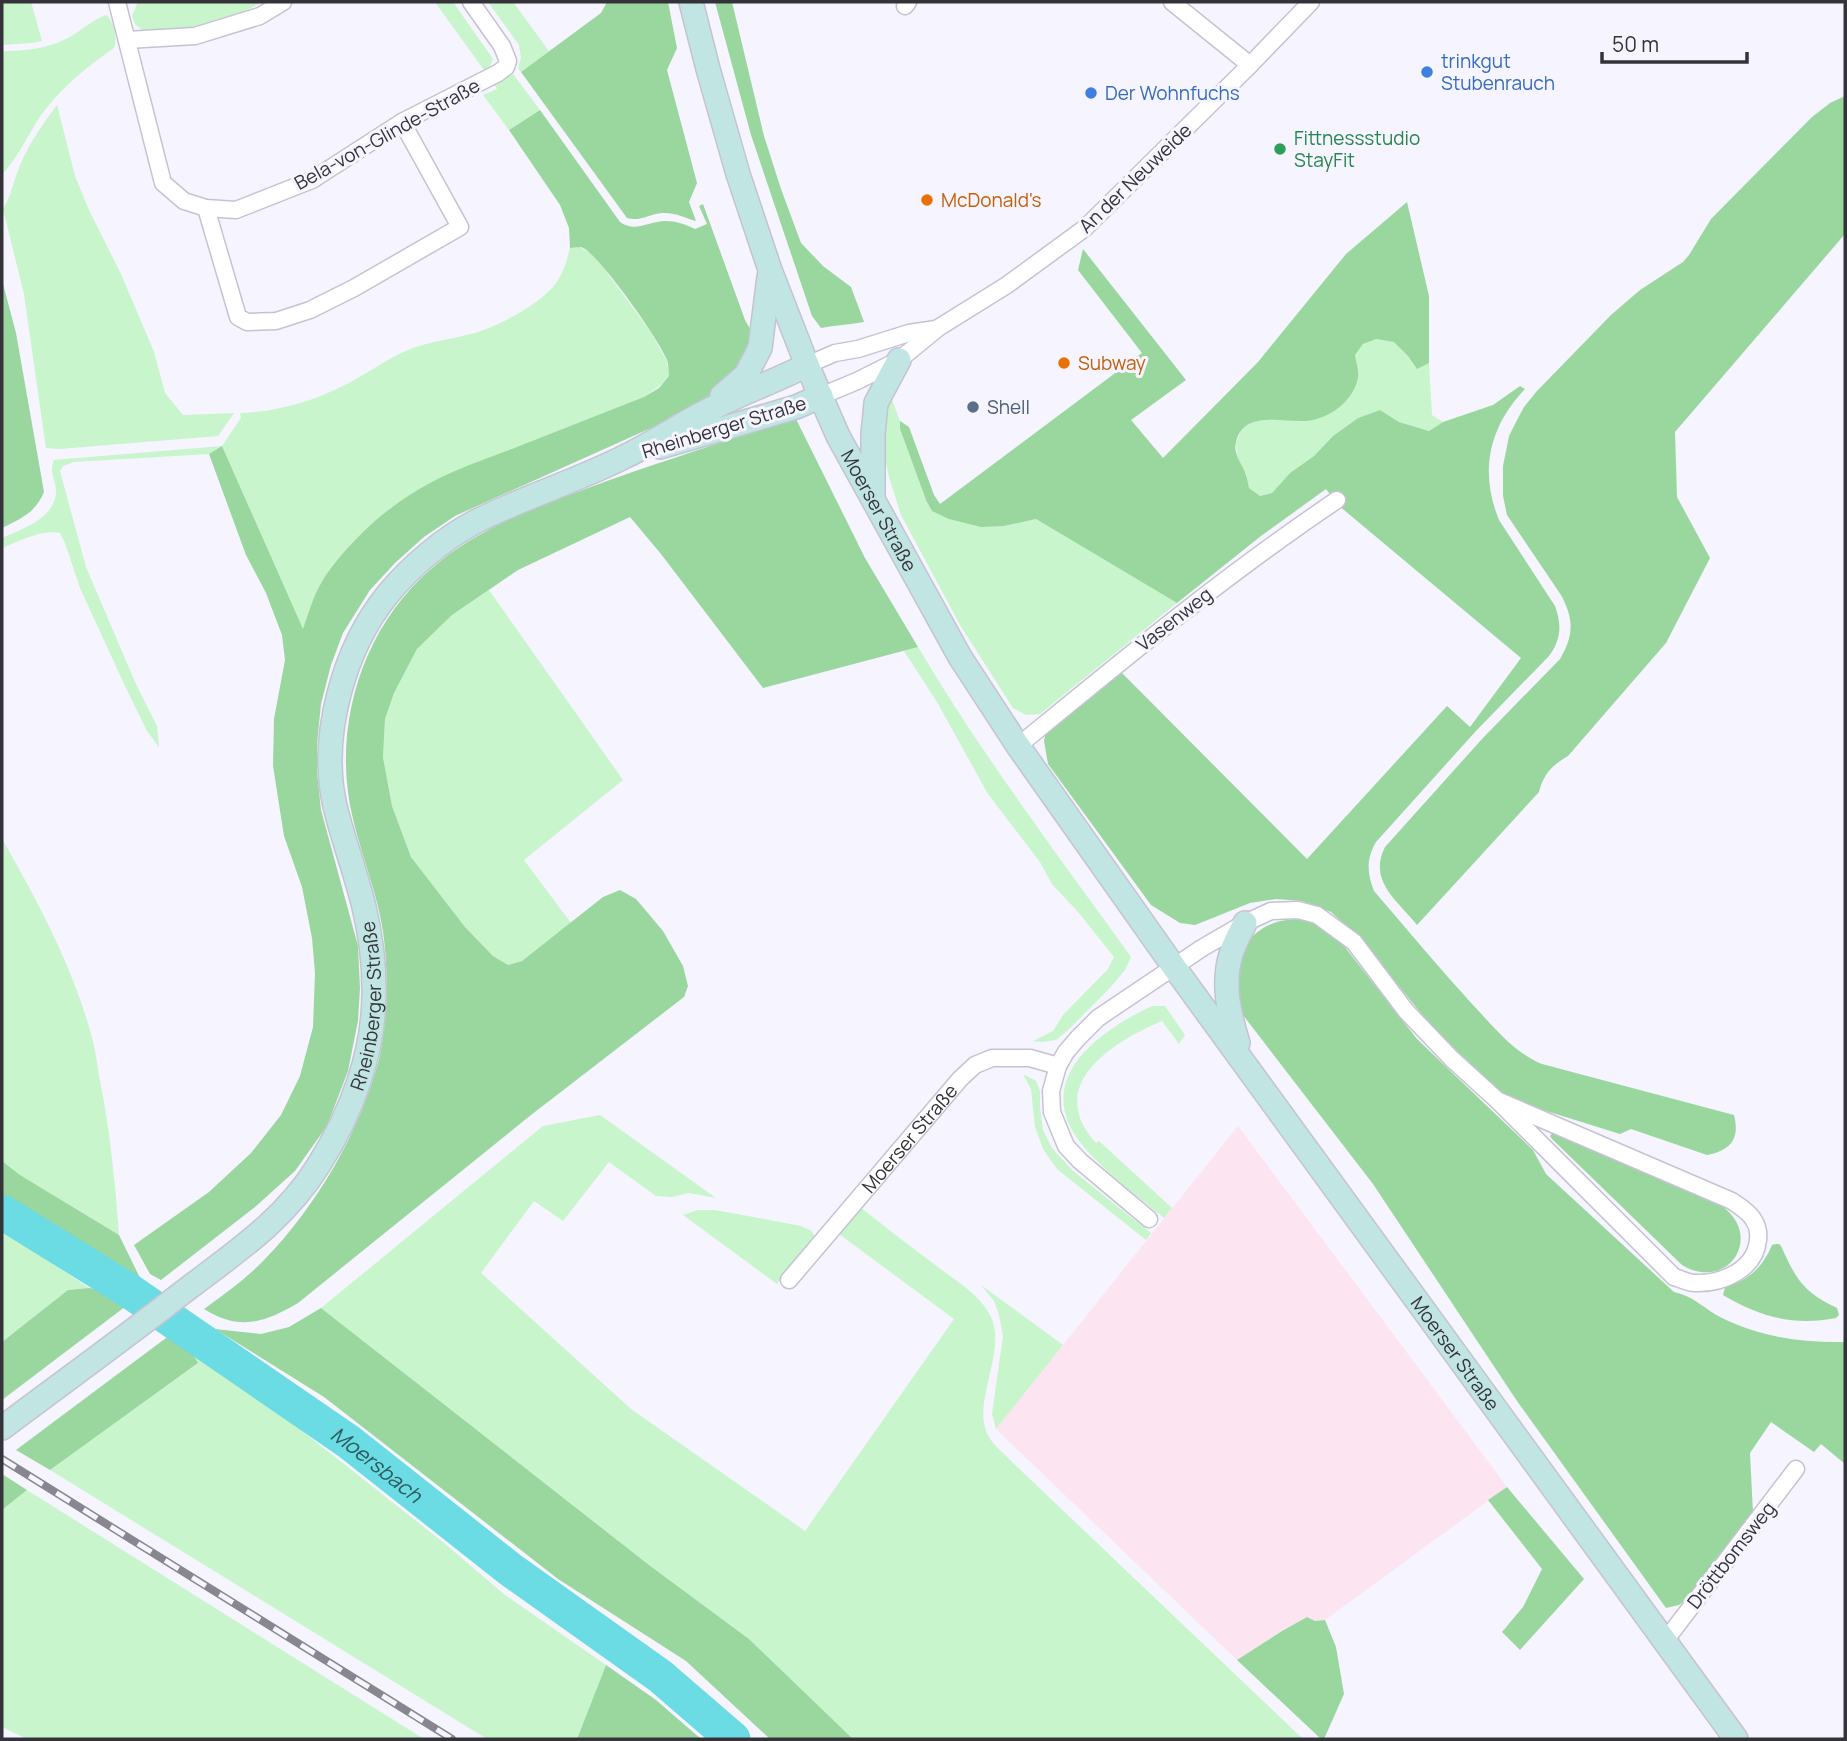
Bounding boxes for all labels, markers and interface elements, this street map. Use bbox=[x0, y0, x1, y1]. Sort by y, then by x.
scale bar bbox=[1602, 21, 1747, 65]
text: 50 m bbox=[1612, 30, 1659, 58]
place label: trinkgut Stubenrauch bbox=[1441, 48, 1555, 96]
marker: trinkgut Stubenrauch bbox=[1419, 64, 1435, 80]
street label: Bela-von-Glinde-Straße bbox=[290, 72, 484, 196]
place label: Der Wohnfuchs bbox=[1105, 80, 1240, 106]
marker: Der Wohnfuchs bbox=[1083, 85, 1099, 101]
street label: An der Neuweide bbox=[1073, 117, 1197, 239]
place label: Fittnessstudio StayFit bbox=[1294, 125, 1420, 173]
marker: Fittnessstudio StayFit bbox=[1272, 141, 1288, 157]
place label: McDonald's bbox=[941, 187, 1042, 213]
marker: McDonald's bbox=[919, 192, 935, 208]
place label: Subway bbox=[1078, 350, 1146, 376]
marker: Subway bbox=[1056, 355, 1072, 371]
street label: Rheinberger Straße bbox=[639, 390, 809, 464]
place label: Shell bbox=[987, 394, 1030, 420]
marker: Shell bbox=[965, 399, 981, 415]
street label: Moerser Straße bbox=[835, 445, 923, 576]
street label: Vasenweg bbox=[1131, 581, 1217, 657]
street label: Rheinberger Straße bbox=[344, 919, 387, 1094]
street label: Moerser Straße bbox=[856, 1078, 963, 1198]
street label: Moerser Straße bbox=[1405, 1291, 1506, 1416]
water label: Moersbach bbox=[326, 1420, 429, 1510]
street label: Dröttbomsweg bbox=[1681, 1496, 1781, 1614]

